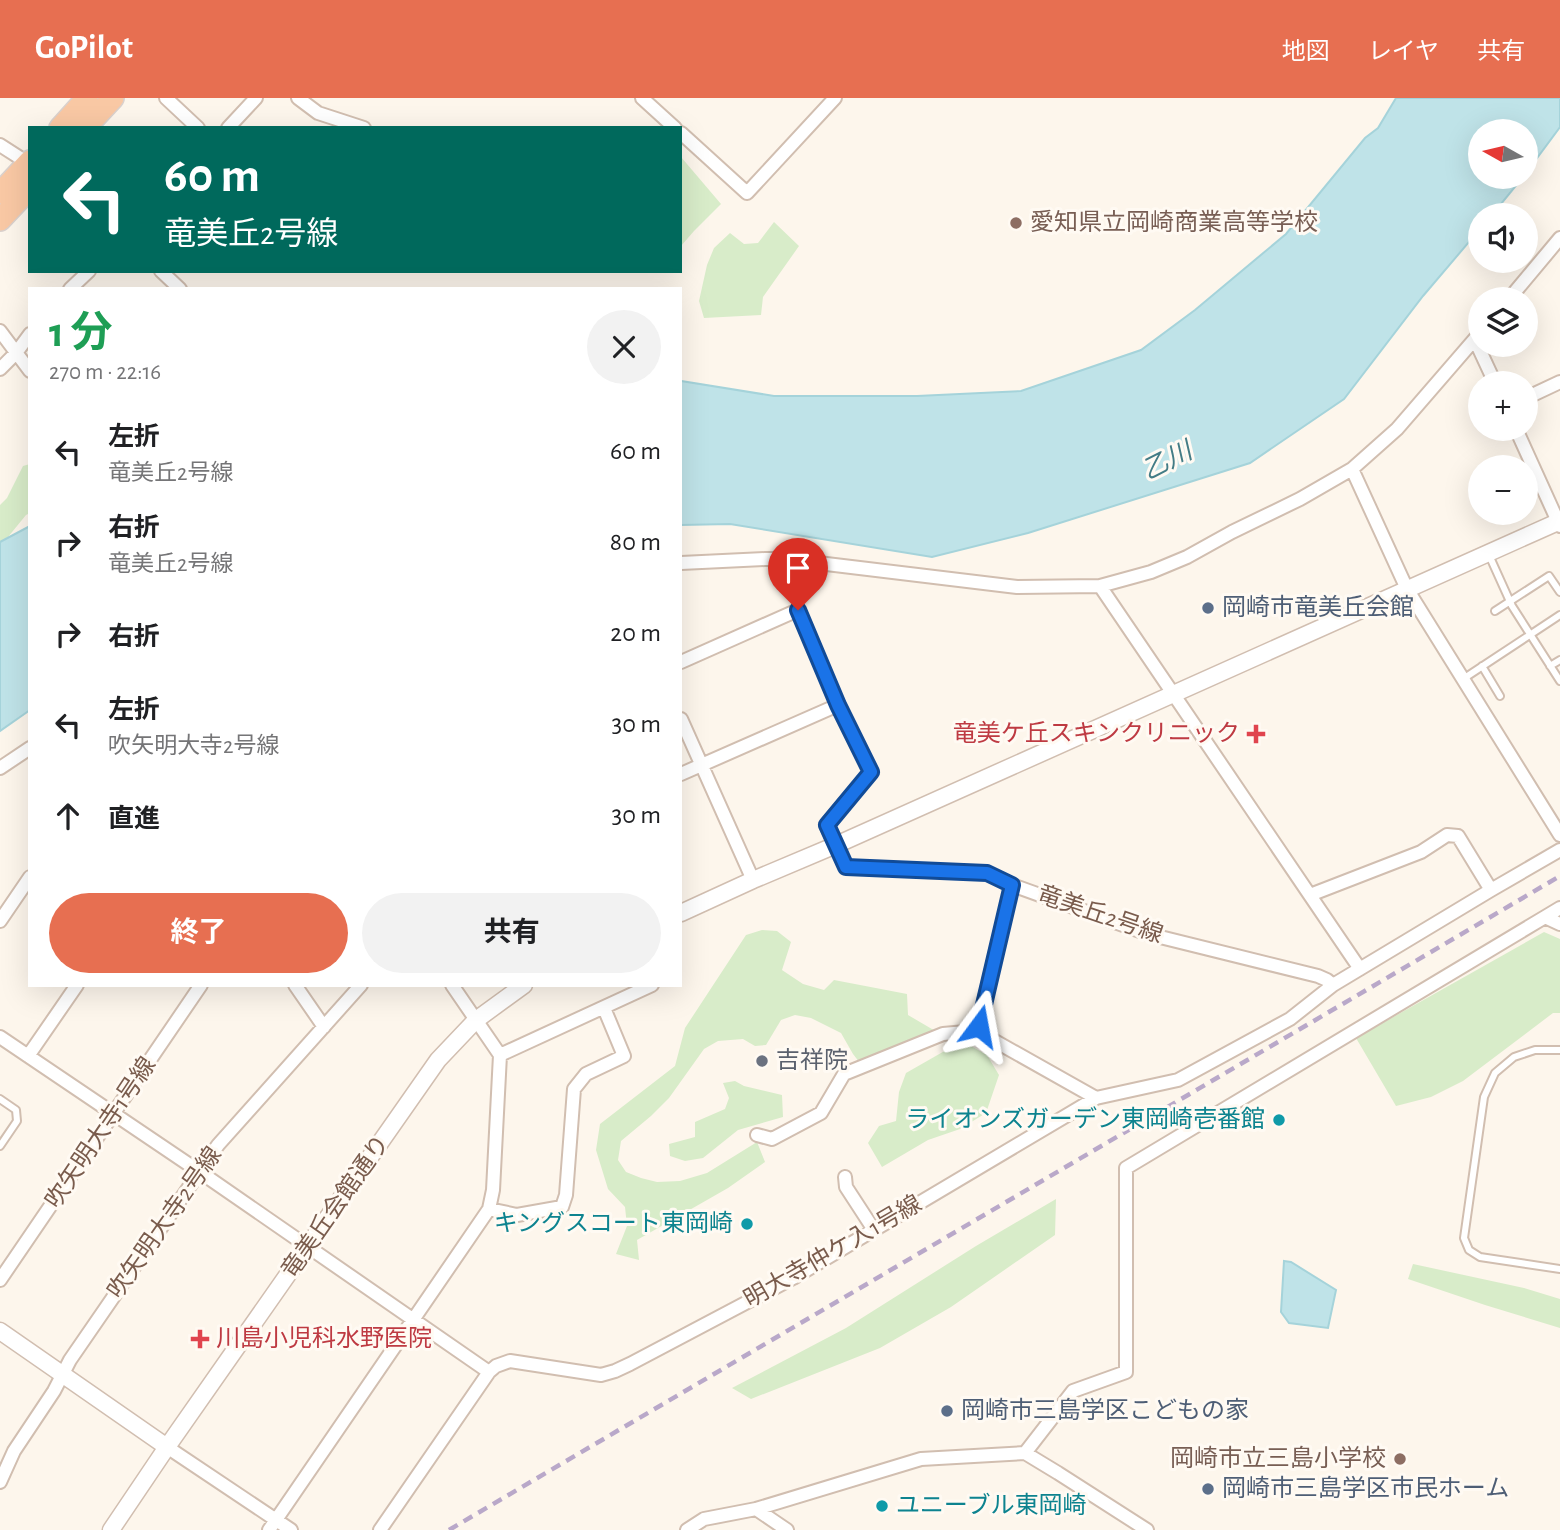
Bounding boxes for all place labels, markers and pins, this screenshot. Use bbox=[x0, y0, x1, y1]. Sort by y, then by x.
place label: 愛知県立岡崎商業高等学校 bbox=[1030, 209, 1318, 235]
marker: 愛知県立岡崎商業高等学校 bbox=[1008, 215, 1024, 231]
pin bbox=[768, 538, 828, 610]
place label: 岡崎市竜美丘会館 bbox=[1222, 594, 1414, 620]
marker: 岡崎市竜美丘会館 bbox=[1200, 600, 1216, 616]
place label: 竜美ケ丘スキンクリニック bbox=[953, 720, 1240, 746]
marker: 竜美ケ丘スキンクリニック bbox=[1246, 724, 1266, 744]
place label: 吉祥院 bbox=[776, 1047, 848, 1073]
marker: 吉祥院 bbox=[754, 1053, 770, 1069]
place label: ライオンズガーデン東岡崎壱番館 bbox=[905, 1106, 1265, 1132]
marker: ライオンズガーデン東岡崎壱番館 bbox=[1271, 1112, 1287, 1128]
place label: キングスコート東岡崎 bbox=[494, 1210, 733, 1236]
marker: キングスコート東岡崎 bbox=[739, 1216, 755, 1232]
place label: 川島小児科水野医院 bbox=[216, 1325, 432, 1351]
marker: 川島小児科水野医院 bbox=[190, 1329, 210, 1349]
place label: 岡崎市三島学区こどもの家 bbox=[961, 1397, 1249, 1423]
marker: 岡崎市三島学区こどもの家 bbox=[939, 1403, 955, 1419]
place label: 岡崎市立三島小学校 bbox=[1170, 1445, 1386, 1471]
marker: 岡崎市立三島小学校 bbox=[1392, 1451, 1408, 1467]
place label: 岡崎市三島学区市民ホーム bbox=[1222, 1475, 1509, 1501]
marker: 岡崎市三島学区市民ホーム bbox=[1200, 1481, 1216, 1497]
place label: ユニーブル東岡崎 bbox=[896, 1492, 1087, 1518]
marker: ユニーブル東岡崎 bbox=[874, 1498, 890, 1514]

